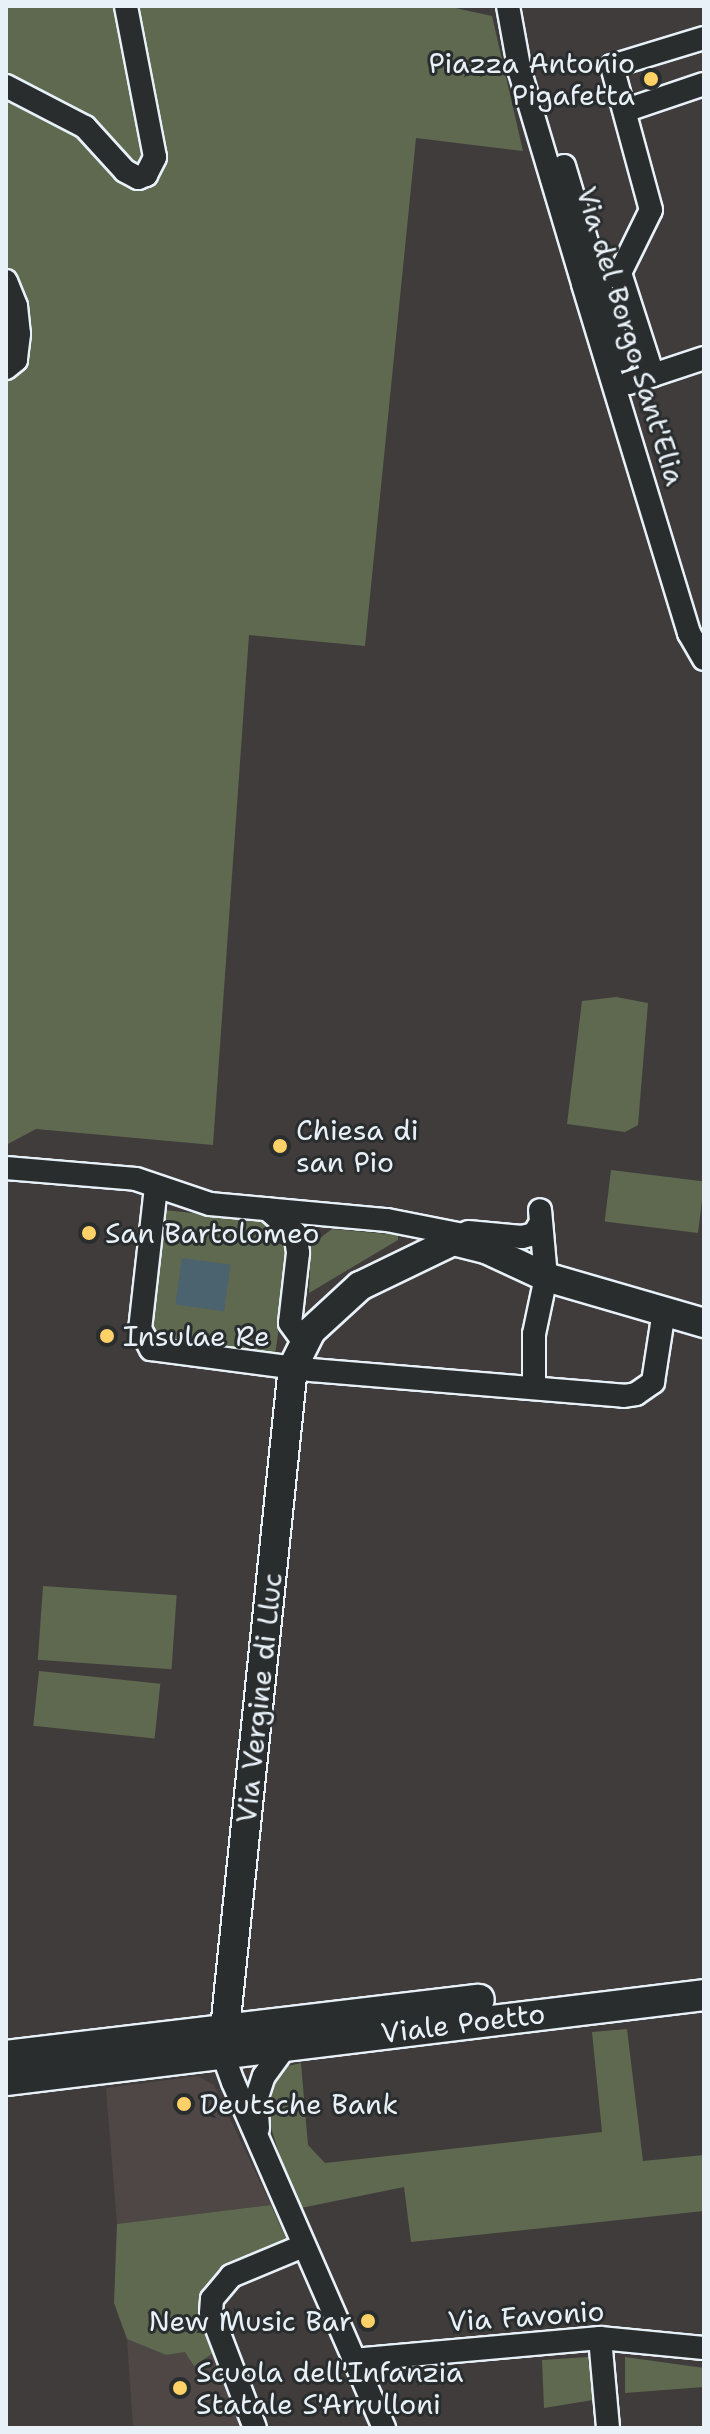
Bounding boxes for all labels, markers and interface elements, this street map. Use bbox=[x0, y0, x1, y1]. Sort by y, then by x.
place label: Piazza Antonio Pigafetta bbox=[429, 46, 635, 112]
marker: Piazza Antonio Pigafetta bbox=[642, 70, 660, 88]
street label: Via del Borgo Sant'Elia bbox=[570, 183, 692, 489]
place label: Chiesa di san Pio bbox=[296, 1113, 419, 1179]
marker: Chiesa di san Pio bbox=[271, 1137, 289, 1155]
place label: San Bartolomeo bbox=[105, 1216, 319, 1250]
marker: San Bartolomeo bbox=[80, 1224, 98, 1242]
place label: Insulae Re bbox=[123, 1319, 270, 1353]
marker: Insulae Re bbox=[98, 1327, 116, 1345]
street label: Via Vergine di Lluc bbox=[229, 1571, 289, 1825]
street label: Viale Poetto bbox=[379, 1996, 547, 2050]
place label: Deutsche Bank bbox=[200, 2087, 398, 2121]
marker: Deutsche Bank bbox=[175, 2095, 193, 2113]
street label: Via Favonio bbox=[447, 2294, 605, 2338]
place label: New Music Bar bbox=[148, 2304, 352, 2338]
marker: New Music Bar bbox=[359, 2312, 377, 2330]
place label: Scuola dell'Infanzia Statale S'Arrulloni bbox=[196, 2355, 463, 2421]
marker: Scuola dell'Infanzia Statale S'Arrulloni bbox=[171, 2379, 189, 2397]

